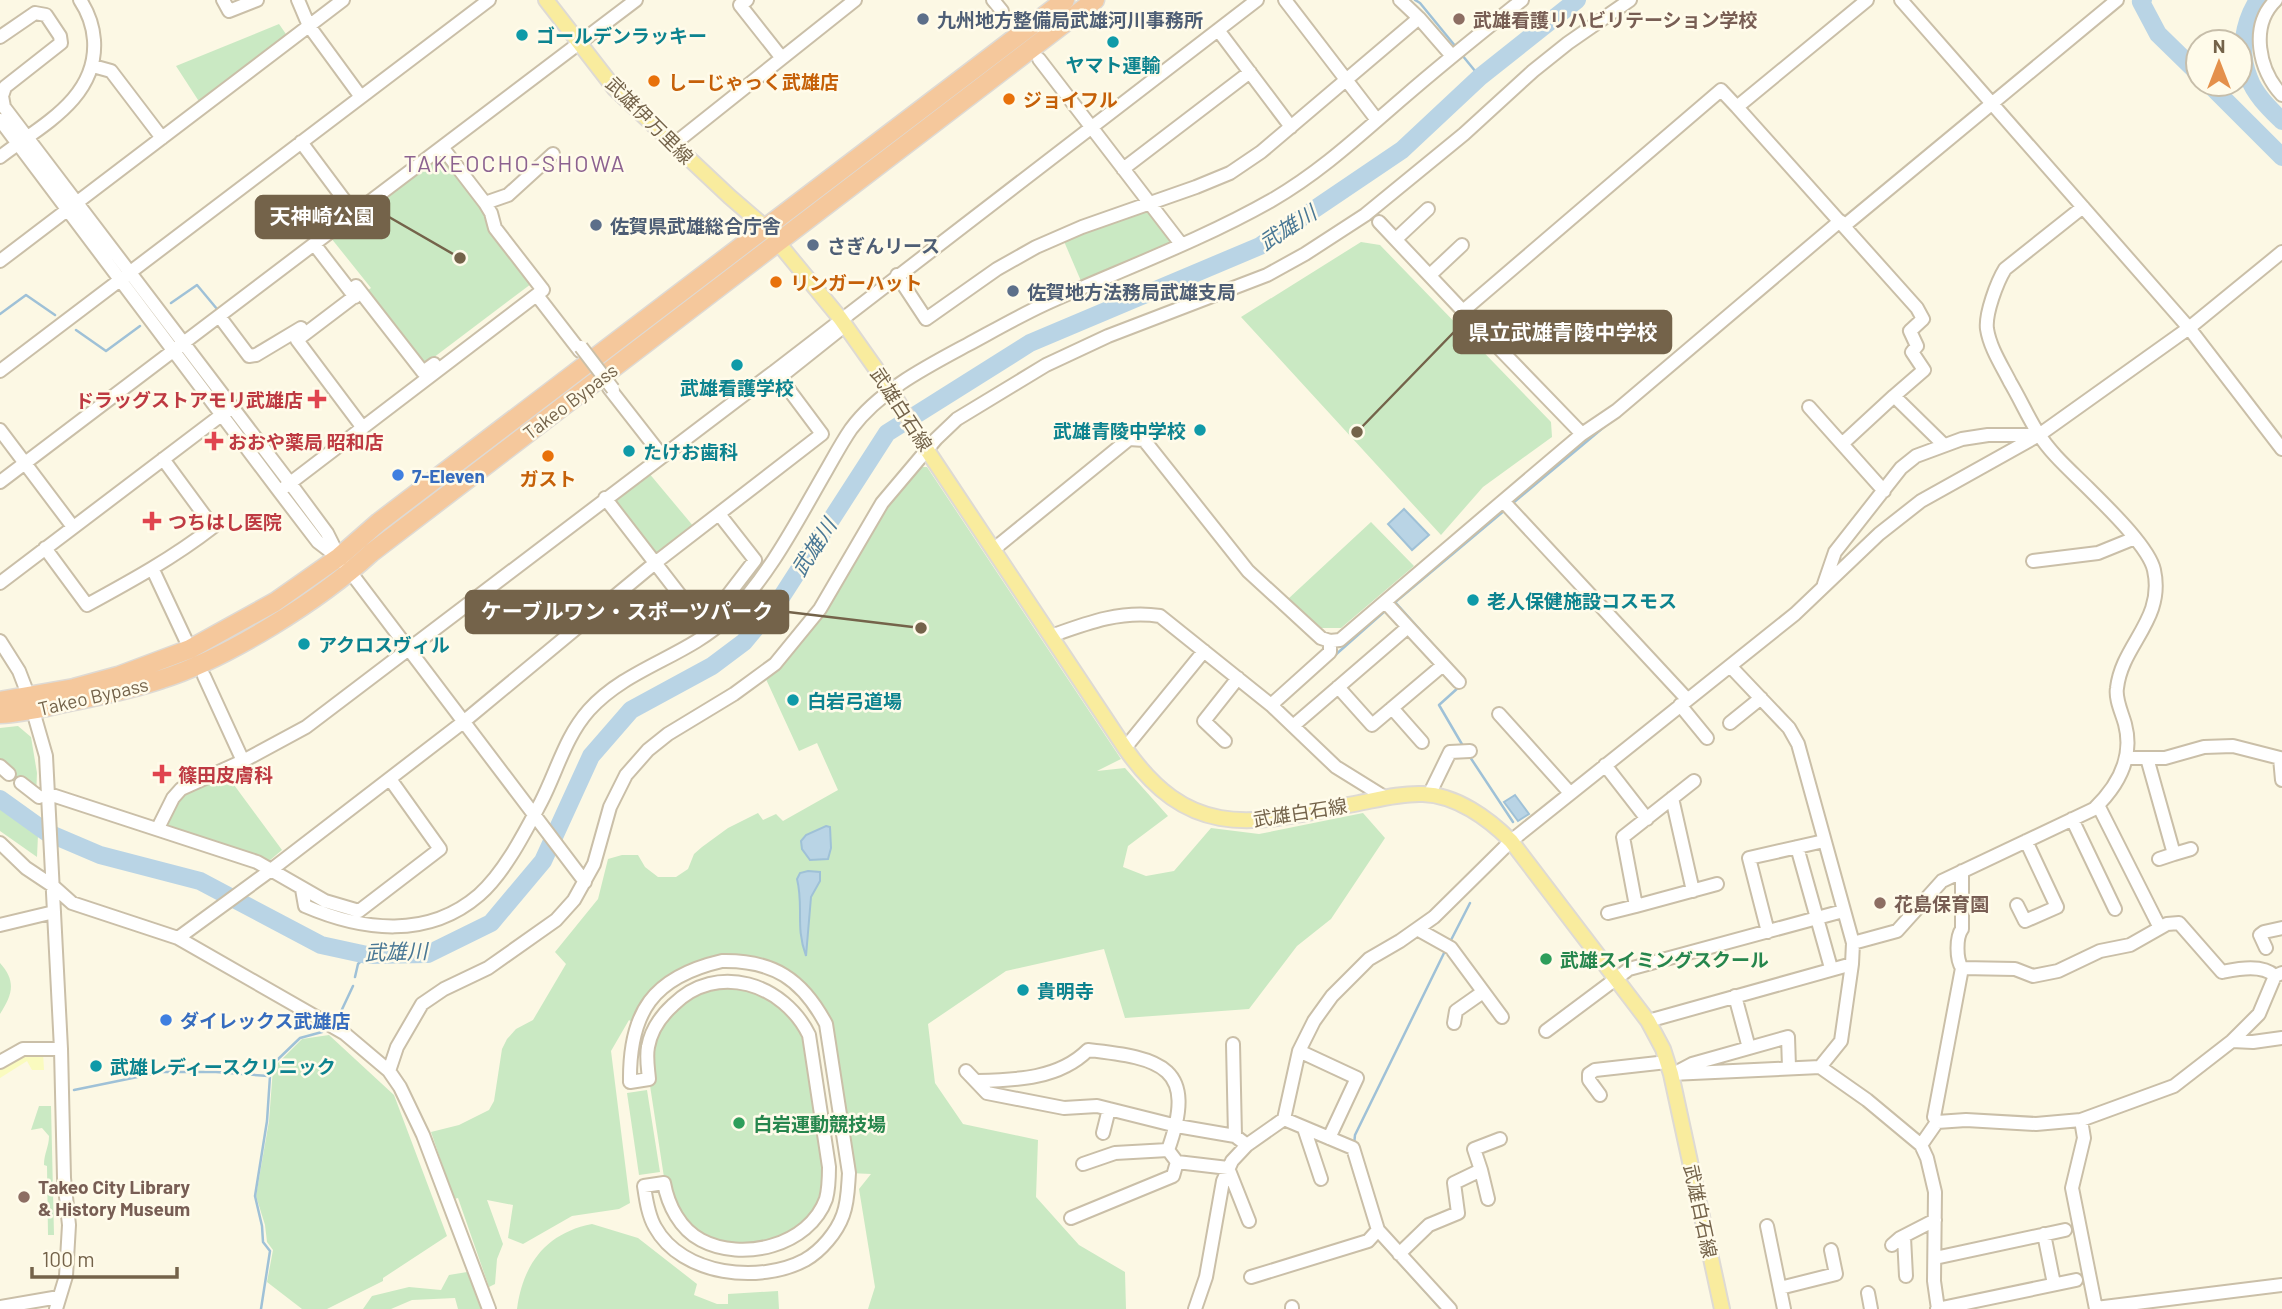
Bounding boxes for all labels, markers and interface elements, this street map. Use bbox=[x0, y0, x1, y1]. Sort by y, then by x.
place label: 九州地方整備局武雄河川事務所 bbox=[937, 8, 1203, 31]
place label: 武雄看護リハビリテーション学校 bbox=[1473, 8, 1758, 31]
marker: 九州地方整備局武雄河川事務所 bbox=[915, 11, 931, 27]
marker: 武雄看護リハビリテーション学校 bbox=[1451, 11, 1467, 27]
place label: ゴールデンラッキー bbox=[536, 24, 707, 47]
marker: ゴールデンラッキー bbox=[514, 27, 530, 43]
north arrow bbox=[2184, 28, 2254, 98]
marker: ヤマト運輸 bbox=[1105, 34, 1121, 50]
text: N bbox=[2213, 34, 2225, 57]
place label: ヤマト運輸 bbox=[1065, 53, 1161, 76]
place label: しーじゃっく武雄店 bbox=[668, 70, 839, 93]
street label: 武雄伊万里線 bbox=[602, 72, 698, 168]
marker: しーじゃっく武雄店 bbox=[646, 73, 662, 89]
place label: ジョイフル bbox=[1023, 88, 1118, 111]
marker: ジョイフル bbox=[1001, 91, 1017, 107]
district label: TAKEOCHO-SHOWA bbox=[403, 149, 627, 177]
callout: 天神崎公園 bbox=[256, 196, 389, 238]
water label: 武雄川 bbox=[1254, 198, 1322, 255]
text: 天神崎公園 bbox=[270, 203, 375, 228]
place label: 佐賀県武雄総合庁舎 bbox=[610, 214, 781, 237]
marker: 佐賀県武雄総合庁舎 bbox=[588, 217, 604, 233]
place label: さぎんリース bbox=[827, 234, 940, 257]
marker: さぎんリース bbox=[805, 237, 821, 253]
place label: リンガーハット bbox=[790, 271, 923, 294]
marker: リンガーハット bbox=[768, 274, 784, 290]
place label: 佐賀地方法務局武雄支局 bbox=[1027, 280, 1236, 303]
marker: 佐賀地方法務局武雄支局 bbox=[1005, 283, 1021, 299]
callout: 県立武雄青陵中学校 bbox=[1454, 311, 1671, 353]
text: 県立武雄青陵中学校 bbox=[1469, 319, 1658, 344]
marker: 武雄看護学校 bbox=[729, 357, 745, 373]
street label: Takeo Bypass bbox=[518, 358, 622, 444]
street label: 武雄白石線 bbox=[866, 363, 938, 455]
place label: 武雄看護学校 bbox=[680, 376, 794, 399]
place label: ドラッグストアモリ武雄店 bbox=[75, 388, 303, 411]
marker: ドラッグストアモリ武雄店 bbox=[309, 391, 325, 407]
place label: 武雄青陵中学校 bbox=[1053, 419, 1186, 442]
marker: 武雄青陵中学校 bbox=[1192, 422, 1208, 438]
place label: おおや薬局 昭和店 bbox=[228, 430, 384, 453]
marker: おおや薬局 昭和店 bbox=[206, 433, 222, 449]
place label: たけお歯科 bbox=[643, 440, 738, 463]
marker: たけお歯科 bbox=[621, 443, 637, 459]
marker: ガスト bbox=[540, 448, 556, 464]
place label: 7-Eleven bbox=[412, 464, 485, 487]
marker: 7-Eleven bbox=[390, 467, 406, 483]
place label: ガスト bbox=[519, 467, 577, 490]
place label: つちはし医院 bbox=[168, 510, 282, 533]
marker: つちはし医院 bbox=[142, 511, 162, 531]
water label: 武雄川 bbox=[785, 512, 842, 580]
place label: 老人保健施設コスモス bbox=[1487, 589, 1677, 612]
callout: ケーブルワン・スポーツパーク bbox=[466, 591, 788, 633]
marker: 老人保健施設コスモス bbox=[1465, 592, 1481, 608]
text: ケーブルワン・スポーツパーク bbox=[481, 598, 773, 623]
place label: アクロスヴィル bbox=[318, 633, 450, 656]
marker: アクロスヴィル bbox=[296, 636, 312, 652]
street label: Takeo Bypass bbox=[36, 672, 150, 720]
place label: 白岩弓道場 bbox=[807, 689, 902, 712]
marker: 白岩弓道場 bbox=[785, 692, 801, 708]
place label: 篠田皮膚科 bbox=[178, 763, 273, 786]
marker: 篠田皮膚科 bbox=[152, 764, 172, 784]
street label: 武雄白石線 bbox=[1251, 793, 1349, 831]
place label: 花島保育園 bbox=[1894, 892, 1989, 915]
marker: 花島保育園 bbox=[1872, 895, 1888, 911]
water label: 武雄川 bbox=[364, 937, 430, 965]
place label: 武雄スイミングスクール bbox=[1560, 948, 1769, 971]
marker: 武雄スイミングスクール bbox=[1538, 951, 1554, 967]
place label: 貴明寺 bbox=[1037, 979, 1094, 1002]
marker: 貴明寺 bbox=[1015, 982, 1031, 998]
place label: ダイレックス武雄店 bbox=[180, 1009, 350, 1032]
marker: ダイレックス武雄店 bbox=[158, 1012, 174, 1028]
place label: 武雄レディースクリニック bbox=[110, 1055, 336, 1078]
marker: 武雄レディースクリニック bbox=[88, 1058, 104, 1074]
place label: 白岩運動競技場 bbox=[753, 1112, 886, 1135]
marker: 白岩運動競技場 bbox=[731, 1115, 747, 1131]
street label: 武雄白石線 bbox=[1680, 1162, 1722, 1260]
place label: Takeo City Library & History Museum bbox=[38, 1175, 191, 1220]
marker: Takeo City Library & History Museum bbox=[16, 1189, 32, 1205]
scale bar bbox=[32, 1236, 177, 1280]
text: 100 m bbox=[42, 1246, 95, 1271]

